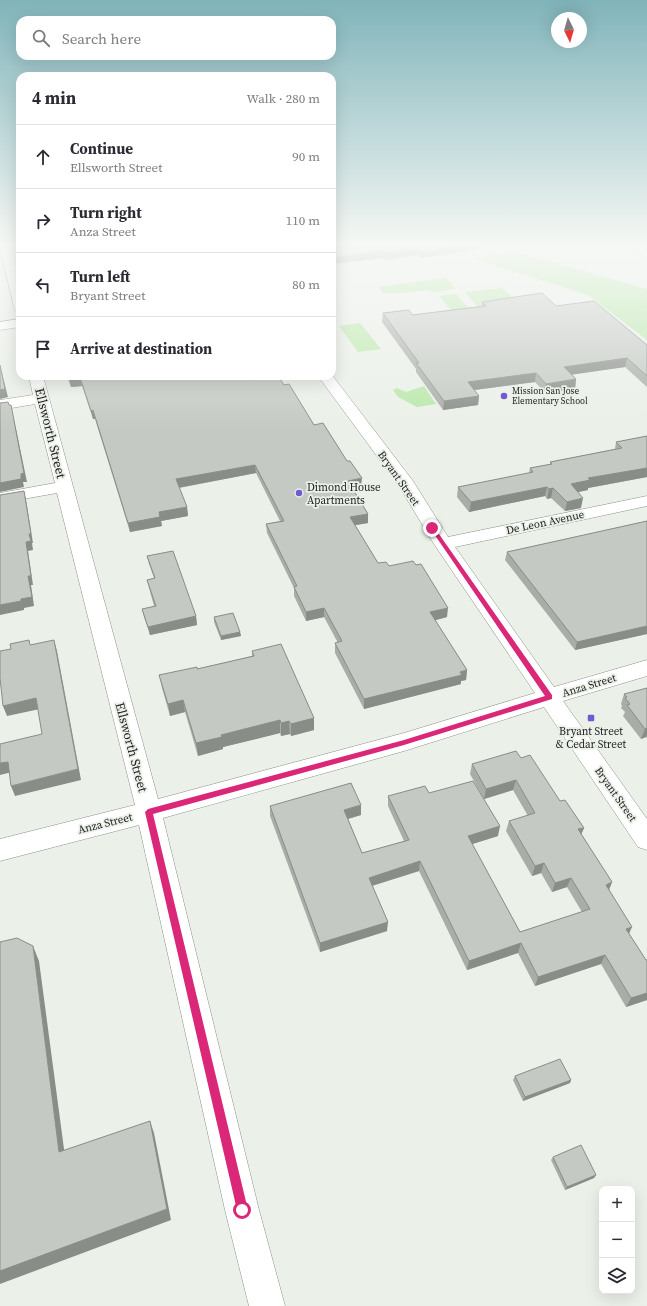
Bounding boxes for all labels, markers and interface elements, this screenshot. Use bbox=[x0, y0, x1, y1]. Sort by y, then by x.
north arrow bbox=[551, 12, 587, 48]
search box bbox=[16, 16, 336, 60]
icon: search bbox=[30, 27, 52, 49]
text: Search here bbox=[62, 28, 141, 49]
text: 4 min bbox=[32, 86, 76, 110]
text: Walk · 280 m bbox=[247, 90, 320, 107]
text: Continue bbox=[70, 138, 133, 159]
icon: ahead bbox=[32, 146, 54, 168]
text: 90 m bbox=[292, 148, 320, 165]
text: Ellsworth Street bbox=[70, 159, 162, 176]
text: Turn right bbox=[70, 202, 142, 223]
icon: right bbox=[32, 210, 54, 232]
text: 110 m bbox=[286, 212, 320, 229]
text: Anza Street bbox=[70, 223, 136, 240]
text: Turn left bbox=[70, 266, 130, 287]
icon: left bbox=[32, 274, 54, 296]
text: 80 m bbox=[292, 276, 320, 293]
text: Bryant Street bbox=[70, 287, 145, 304]
icon: arrive bbox=[32, 338, 54, 360]
text: Arrive at destination bbox=[70, 338, 212, 359]
place label: Mission San Jose Elementary School bbox=[512, 385, 588, 407]
street label: Ellsworth Street bbox=[31, 386, 70, 481]
marker: Mission San Jose Elementary School bbox=[499, 391, 509, 401]
street label: Bryant Street bbox=[374, 448, 423, 509]
place label: Dimond House Apartments bbox=[307, 480, 381, 508]
marker: Dimond House Apartments bbox=[294, 488, 304, 498]
street label: De Leon Avenue bbox=[505, 507, 586, 538]
route end bbox=[423, 519, 441, 537]
street label: Anza Street bbox=[560, 670, 618, 701]
street label: Ellsworth Street bbox=[111, 700, 152, 795]
marker: Bryant Street & Cedar Street bbox=[586, 713, 596, 723]
place label: Bryant Street & Cedar Street bbox=[556, 724, 627, 752]
street label: Bryant Street bbox=[591, 764, 640, 825]
street label: Anza Street bbox=[76, 809, 134, 837]
map controls bbox=[599, 1186, 635, 1294]
button: + bbox=[599, 1186, 635, 1222]
route start bbox=[233, 1201, 251, 1219]
button: − bbox=[599, 1222, 635, 1258]
button: layers bbox=[599, 1258, 635, 1294]

